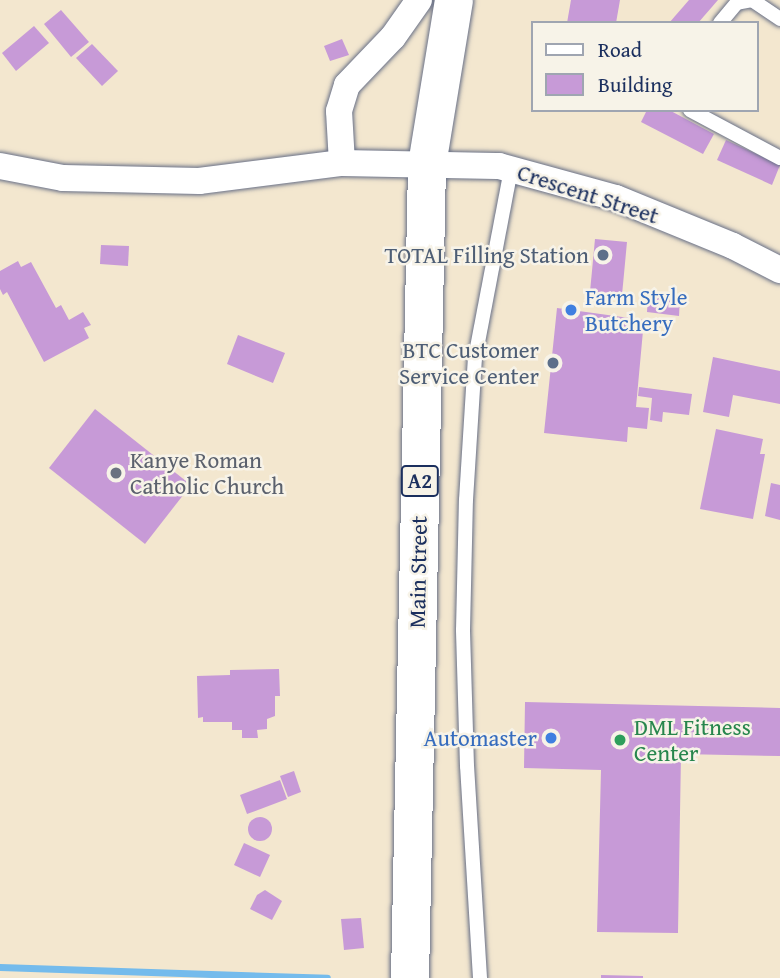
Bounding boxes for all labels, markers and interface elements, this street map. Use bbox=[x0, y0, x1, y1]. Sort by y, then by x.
legend bbox=[532, 21, 759, 112]
text: Road bbox=[598, 34, 642, 65]
text: Building bbox=[598, 69, 672, 100]
street label: Crescent Street bbox=[514, 158, 662, 230]
place label: TOTAL Filling Station bbox=[384, 241, 589, 269]
marker: TOTAL Filling Station bbox=[595, 247, 611, 263]
place label: Farm Style Butchery bbox=[585, 283, 688, 337]
marker: Farm Style Butchery bbox=[563, 302, 579, 318]
place label: BTC Customer Service Center bbox=[399, 336, 539, 390]
marker: BTC Customer Service Center bbox=[545, 355, 561, 371]
place label: Kanye Roman Catholic Church bbox=[130, 446, 284, 500]
road number: A2 bbox=[401, 463, 439, 498]
marker: Kanye Roman Catholic Church bbox=[108, 465, 124, 481]
street label: Main Street bbox=[403, 516, 433, 628]
place label: DML Fitness Center bbox=[634, 713, 751, 767]
place label: Automaster bbox=[424, 724, 537, 752]
marker: Automaster bbox=[543, 730, 559, 746]
marker: DML Fitness Center bbox=[612, 732, 628, 748]

